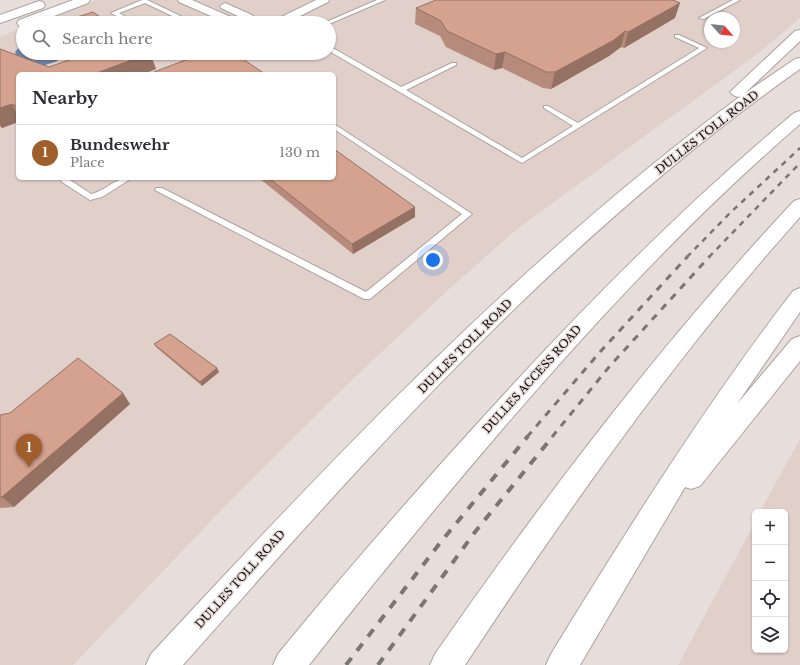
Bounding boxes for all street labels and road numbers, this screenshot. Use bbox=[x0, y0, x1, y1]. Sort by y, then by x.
street label: DULLES TOLL ROAD bbox=[652, 87, 762, 177]
street label: DULLES TOLL ROAD bbox=[415, 296, 515, 396]
street label: DULLES ACCESS ROAD bbox=[480, 322, 585, 436]
street label: DULLES TOLL ROAD bbox=[192, 527, 288, 631]

